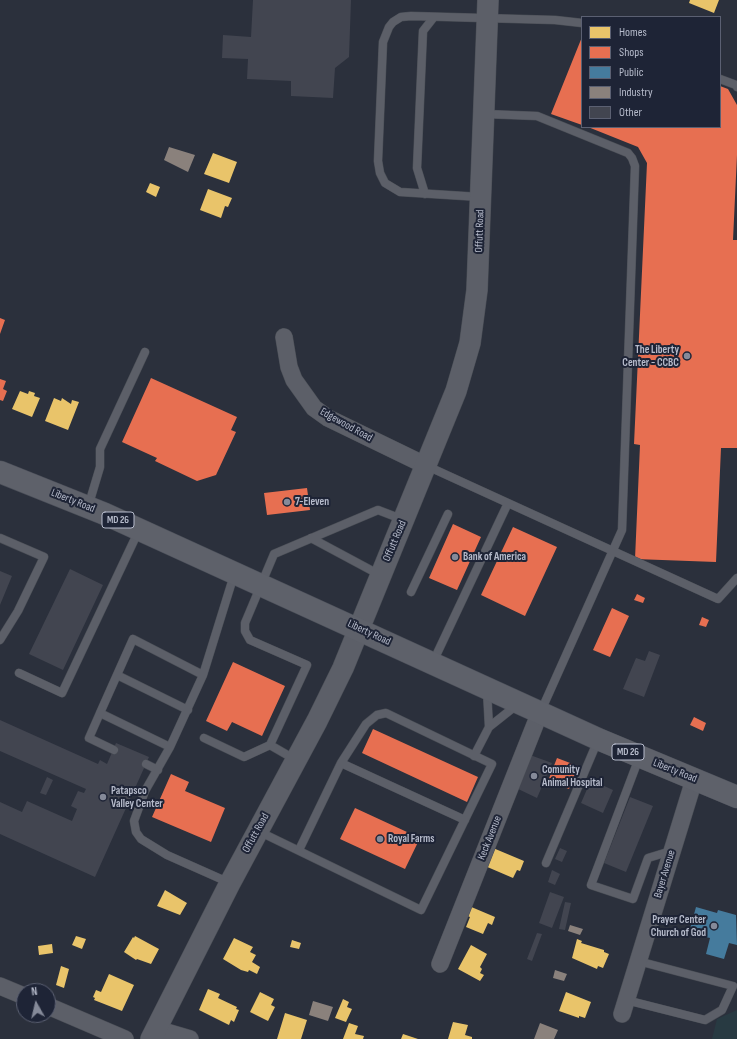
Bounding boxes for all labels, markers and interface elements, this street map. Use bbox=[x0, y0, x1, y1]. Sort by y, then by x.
legend bbox=[581, 16, 721, 128]
text: Homes bbox=[619, 25, 647, 40]
text: Shops bbox=[619, 45, 644, 60]
text: Public bbox=[619, 65, 644, 80]
text: Industry bbox=[619, 85, 653, 100]
text: Other bbox=[619, 105, 642, 120]
street label: Offutt Road bbox=[473, 209, 487, 253]
place label: The Liberty Center - CCBC bbox=[622, 343, 679, 369]
marker: The Liberty Center - CCBC bbox=[682, 351, 692, 361]
street label: Edgewood Road bbox=[318, 405, 374, 445]
street label: Liberty Road bbox=[49, 486, 97, 516]
place label: 7-Eleven bbox=[295, 495, 329, 509]
marker: 7-Eleven bbox=[282, 497, 292, 507]
road number: MD 26 bbox=[102, 512, 134, 528]
street label: Offutt Road bbox=[381, 519, 409, 563]
place label: Bank of America bbox=[463, 550, 526, 564]
marker: Bank of America bbox=[450, 552, 460, 562]
street label: Liberty Road bbox=[345, 617, 393, 649]
road number: MD 26 bbox=[612, 744, 644, 760]
street label: Liberty Road bbox=[651, 756, 699, 786]
place label: Comunity Animal Hospital bbox=[542, 763, 602, 789]
marker: Comunity Animal Hospital bbox=[529, 771, 539, 781]
place label: Patapsco Valley Center bbox=[111, 784, 163, 810]
marker: Patapsco Valley Center bbox=[98, 792, 108, 802]
street label: Offutt Road bbox=[240, 811, 272, 855]
street label: Keck Avenue bbox=[475, 814, 505, 862]
place label: Royal Farms bbox=[388, 832, 434, 846]
marker: Royal Farms bbox=[375, 834, 385, 844]
street label: Bayer Avenue bbox=[651, 848, 679, 900]
place label: Prayer Center Church of God bbox=[651, 913, 706, 939]
marker: Prayer Center Church of God bbox=[709, 921, 719, 931]
north arrow bbox=[16, 983, 56, 1023]
text: N bbox=[31, 985, 38, 998]

